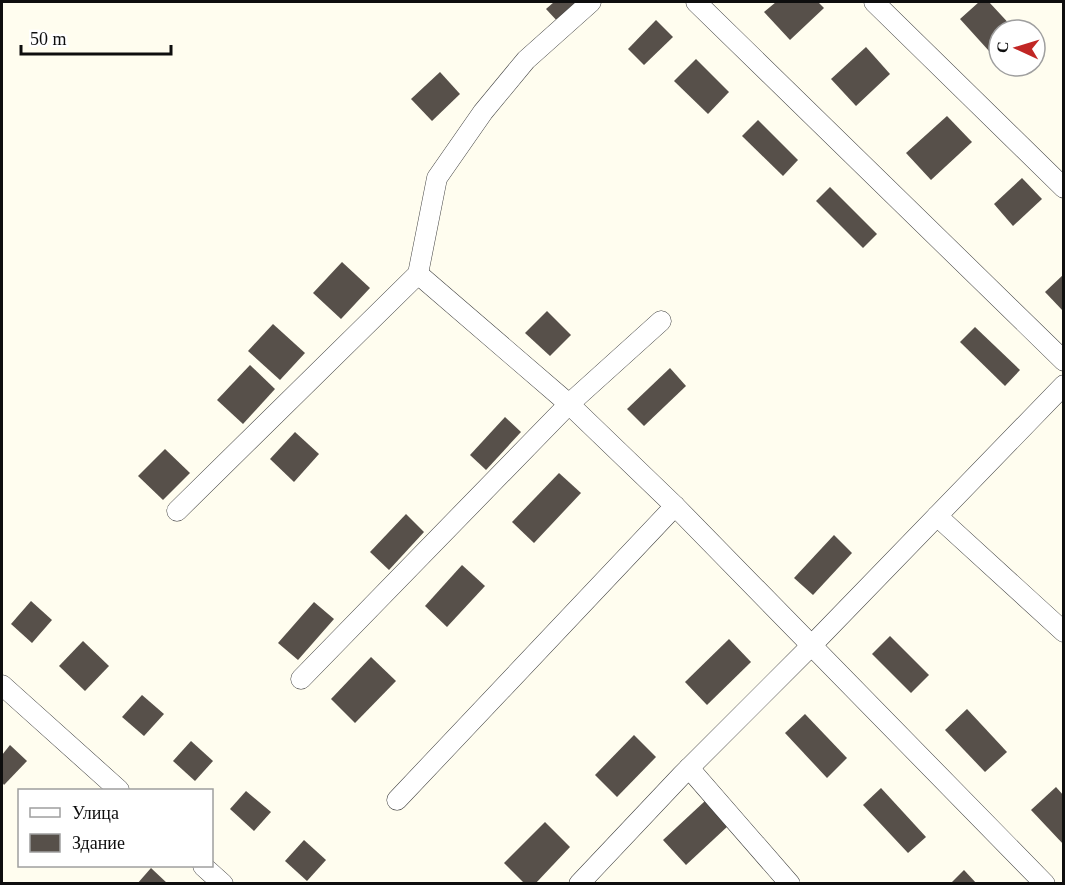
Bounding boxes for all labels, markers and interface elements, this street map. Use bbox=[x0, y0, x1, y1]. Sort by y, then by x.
scale bar bbox=[21, 18, 171, 56]
north arrow bbox=[987, 18, 1047, 78]
text: 50 m bbox=[30, 29, 67, 49]
text: С bbox=[994, 41, 1011, 53]
legend bbox=[18, 789, 213, 867]
text: Улица bbox=[72, 803, 119, 823]
text: Здание bbox=[72, 833, 125, 853]

